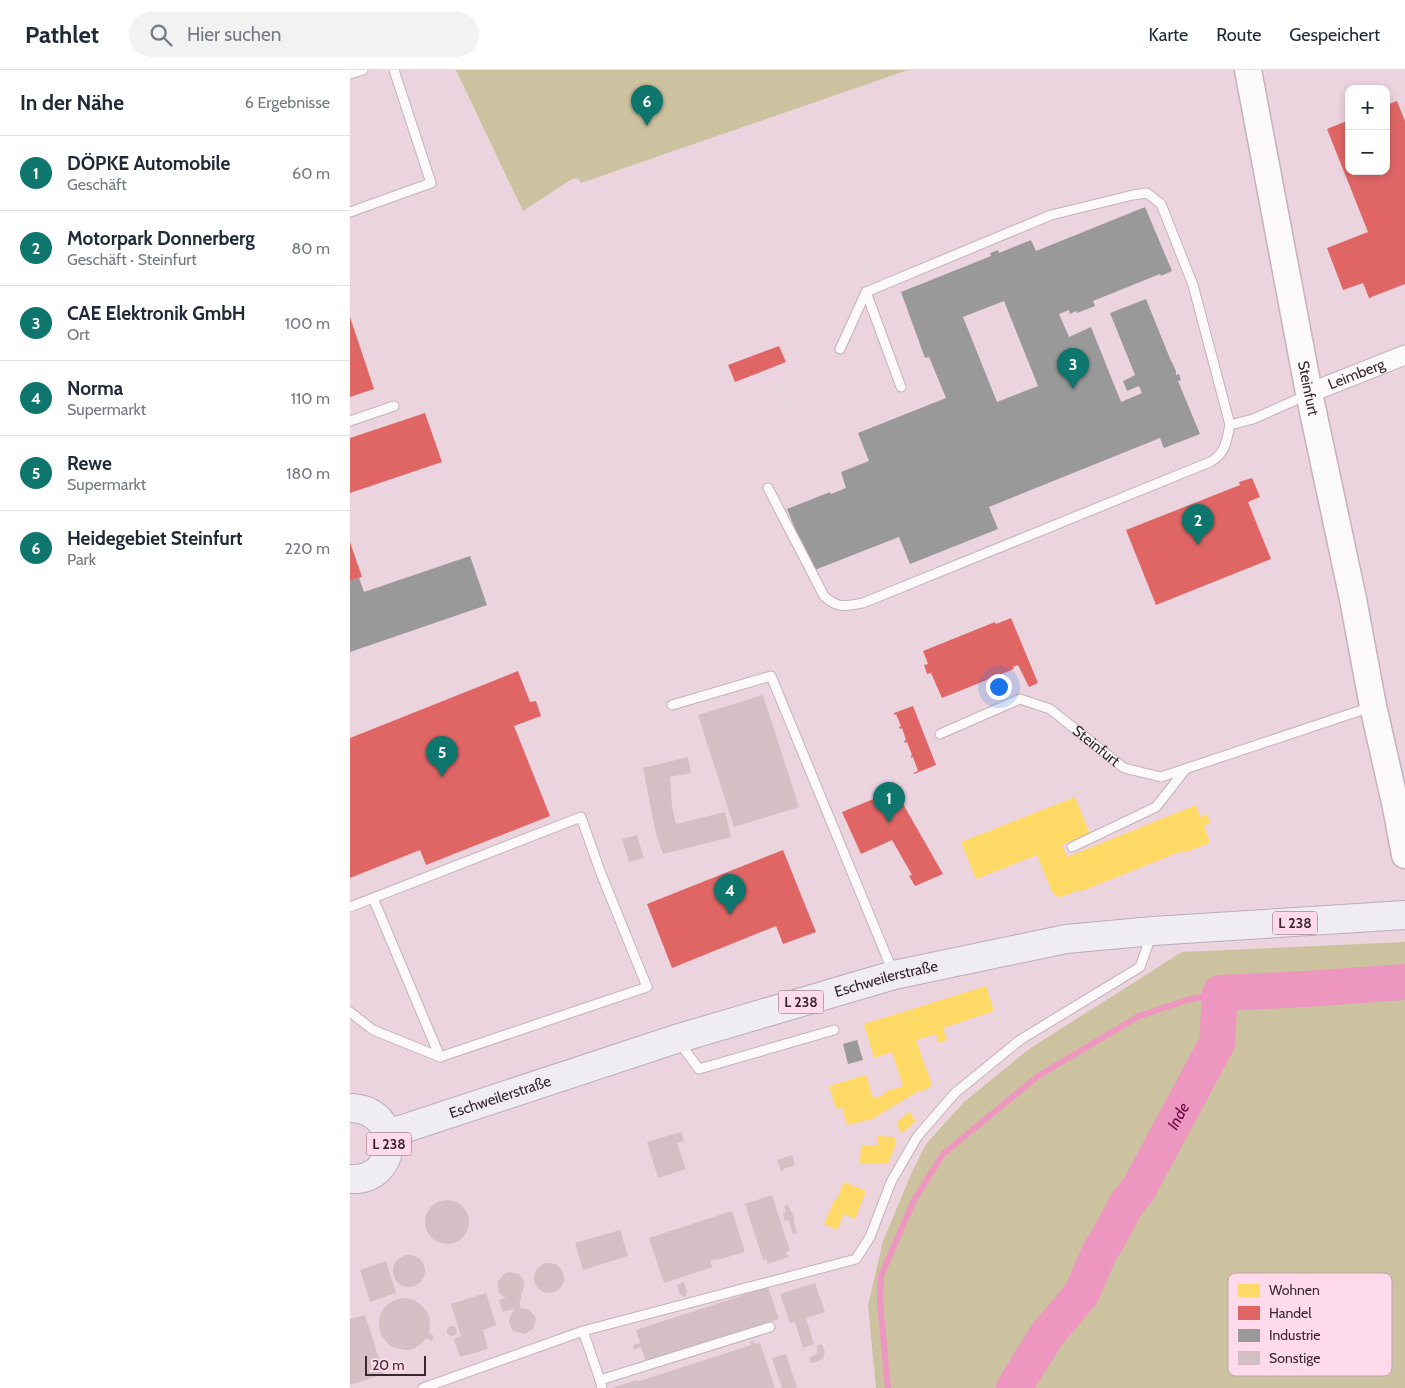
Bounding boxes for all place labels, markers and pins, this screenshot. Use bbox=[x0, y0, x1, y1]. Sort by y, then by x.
pin: 6 bbox=[631, 85, 663, 126]
pin: 3 bbox=[1057, 348, 1089, 389]
pin: 2 bbox=[1182, 504, 1214, 545]
pin: 5 bbox=[426, 736, 458, 777]
pin: 1 bbox=[873, 782, 905, 823]
pin: 4 bbox=[714, 874, 746, 915]

